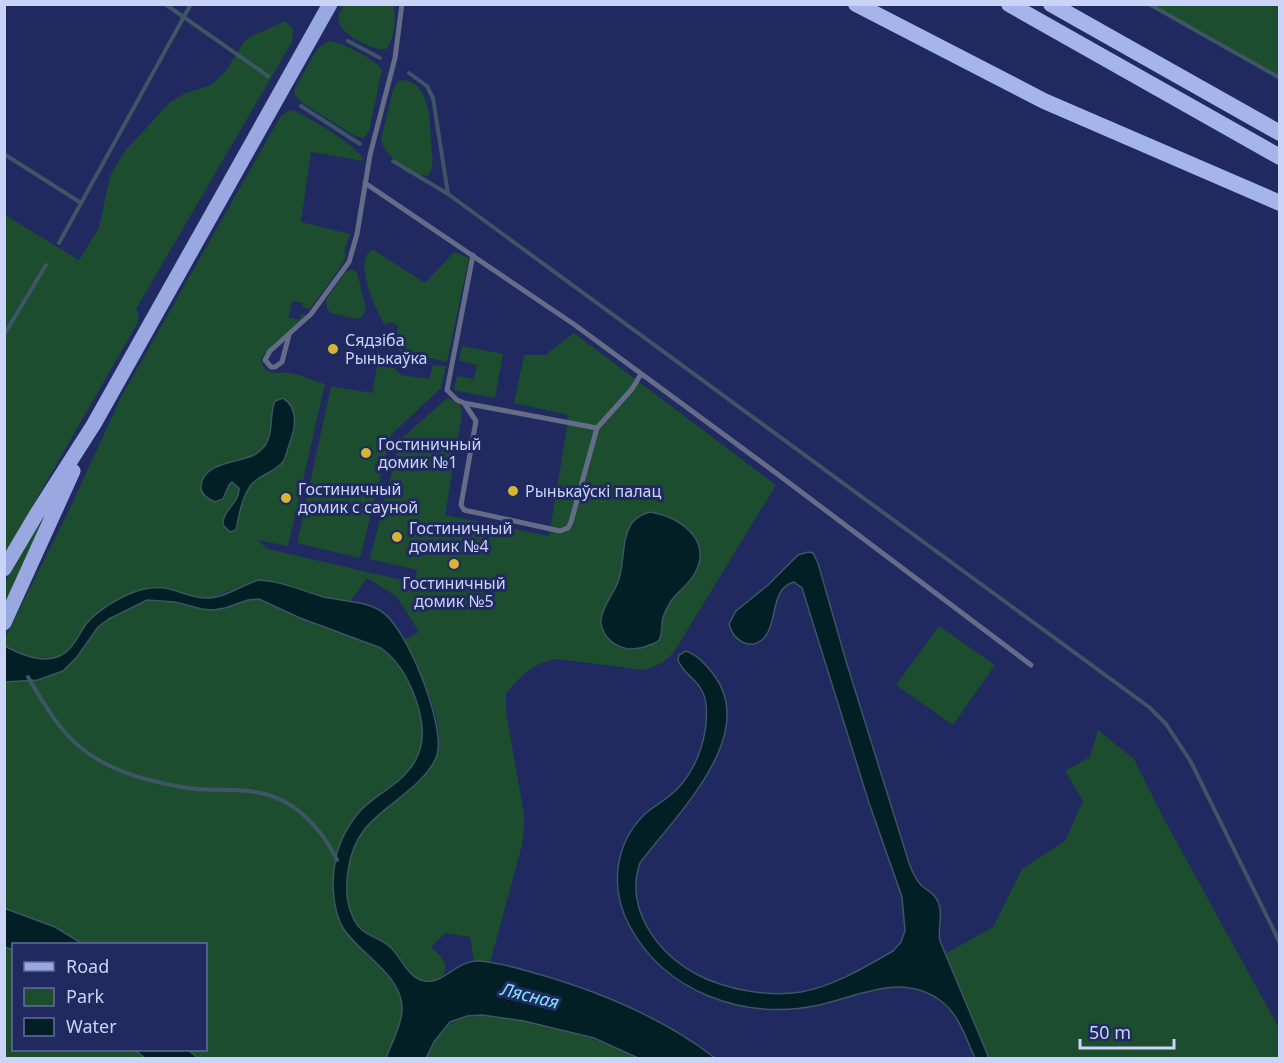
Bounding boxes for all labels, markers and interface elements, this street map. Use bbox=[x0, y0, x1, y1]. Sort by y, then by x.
place label: Сядзіба Рынькаўка bbox=[345, 329, 428, 369]
marker: Сядзіба Рынькаўка bbox=[326, 342, 340, 356]
place label: Гостиничный домик №1 bbox=[378, 433, 481, 473]
marker: Гостиничный домик №1 bbox=[359, 446, 373, 460]
place label: Гостиничный домик с сауной bbox=[298, 478, 418, 518]
place label: Рынькаўскi палац bbox=[525, 480, 661, 502]
marker: Рынькаўскi палац bbox=[506, 484, 520, 498]
marker: Гостиничный домик с сауной bbox=[279, 491, 293, 505]
place label: Гостиничный домик №4 bbox=[409, 517, 512, 557]
marker: Гостиничный домик №4 bbox=[390, 530, 404, 544]
marker: Гостиничный домик №5 bbox=[447, 557, 461, 571]
place label: Гостиничный домик №5 bbox=[402, 572, 506, 612]
legend bbox=[12, 943, 207, 1051]
text: Road bbox=[66, 954, 109, 978]
water label: Лясная bbox=[498, 976, 562, 1014]
text: Park bbox=[66, 984, 104, 1008]
scale bar bbox=[1080, 1012, 1174, 1050]
text: Water bbox=[66, 1014, 117, 1038]
text: 50 m bbox=[1089, 1020, 1131, 1044]

